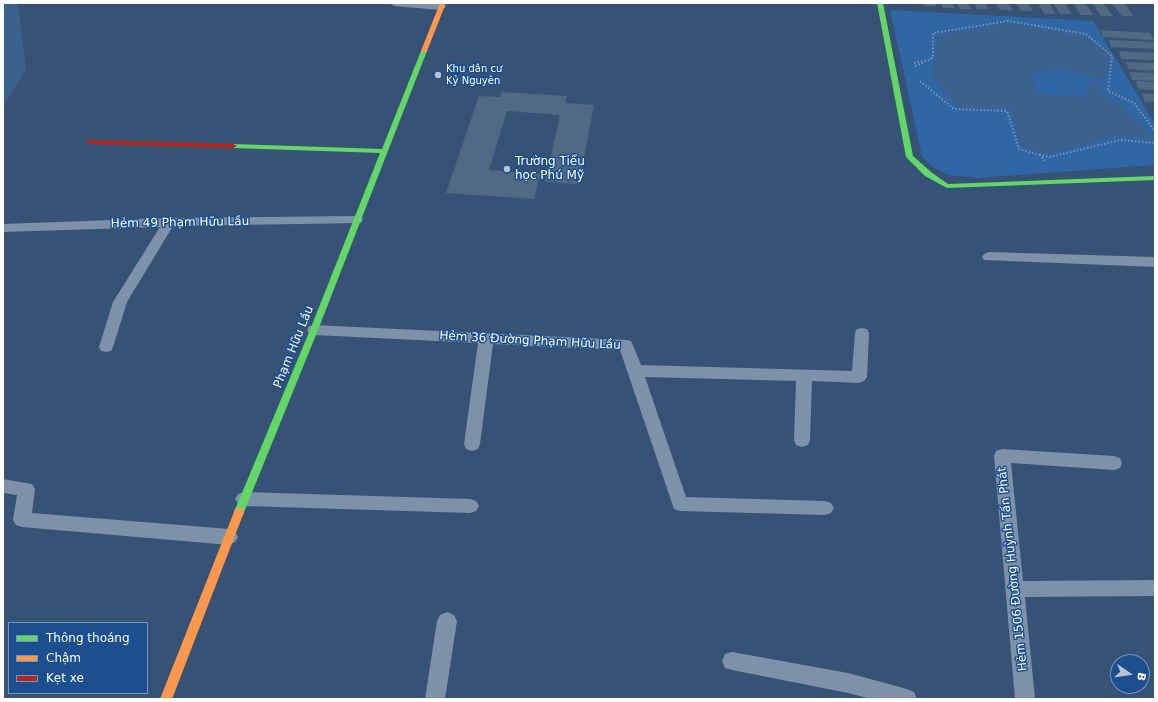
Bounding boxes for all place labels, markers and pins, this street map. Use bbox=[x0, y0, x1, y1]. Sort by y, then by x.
place label: Khu dân cư Kỷ Nguyên bbox=[446, 63, 502, 86]
marker: Khu dân cư Kỷ Nguyên bbox=[433, 70, 443, 80]
place label: Trường Tiểu học Phú Mỹ bbox=[515, 155, 585, 183]
marker: Trường Tiểu học Phú Mỹ bbox=[502, 164, 512, 174]

